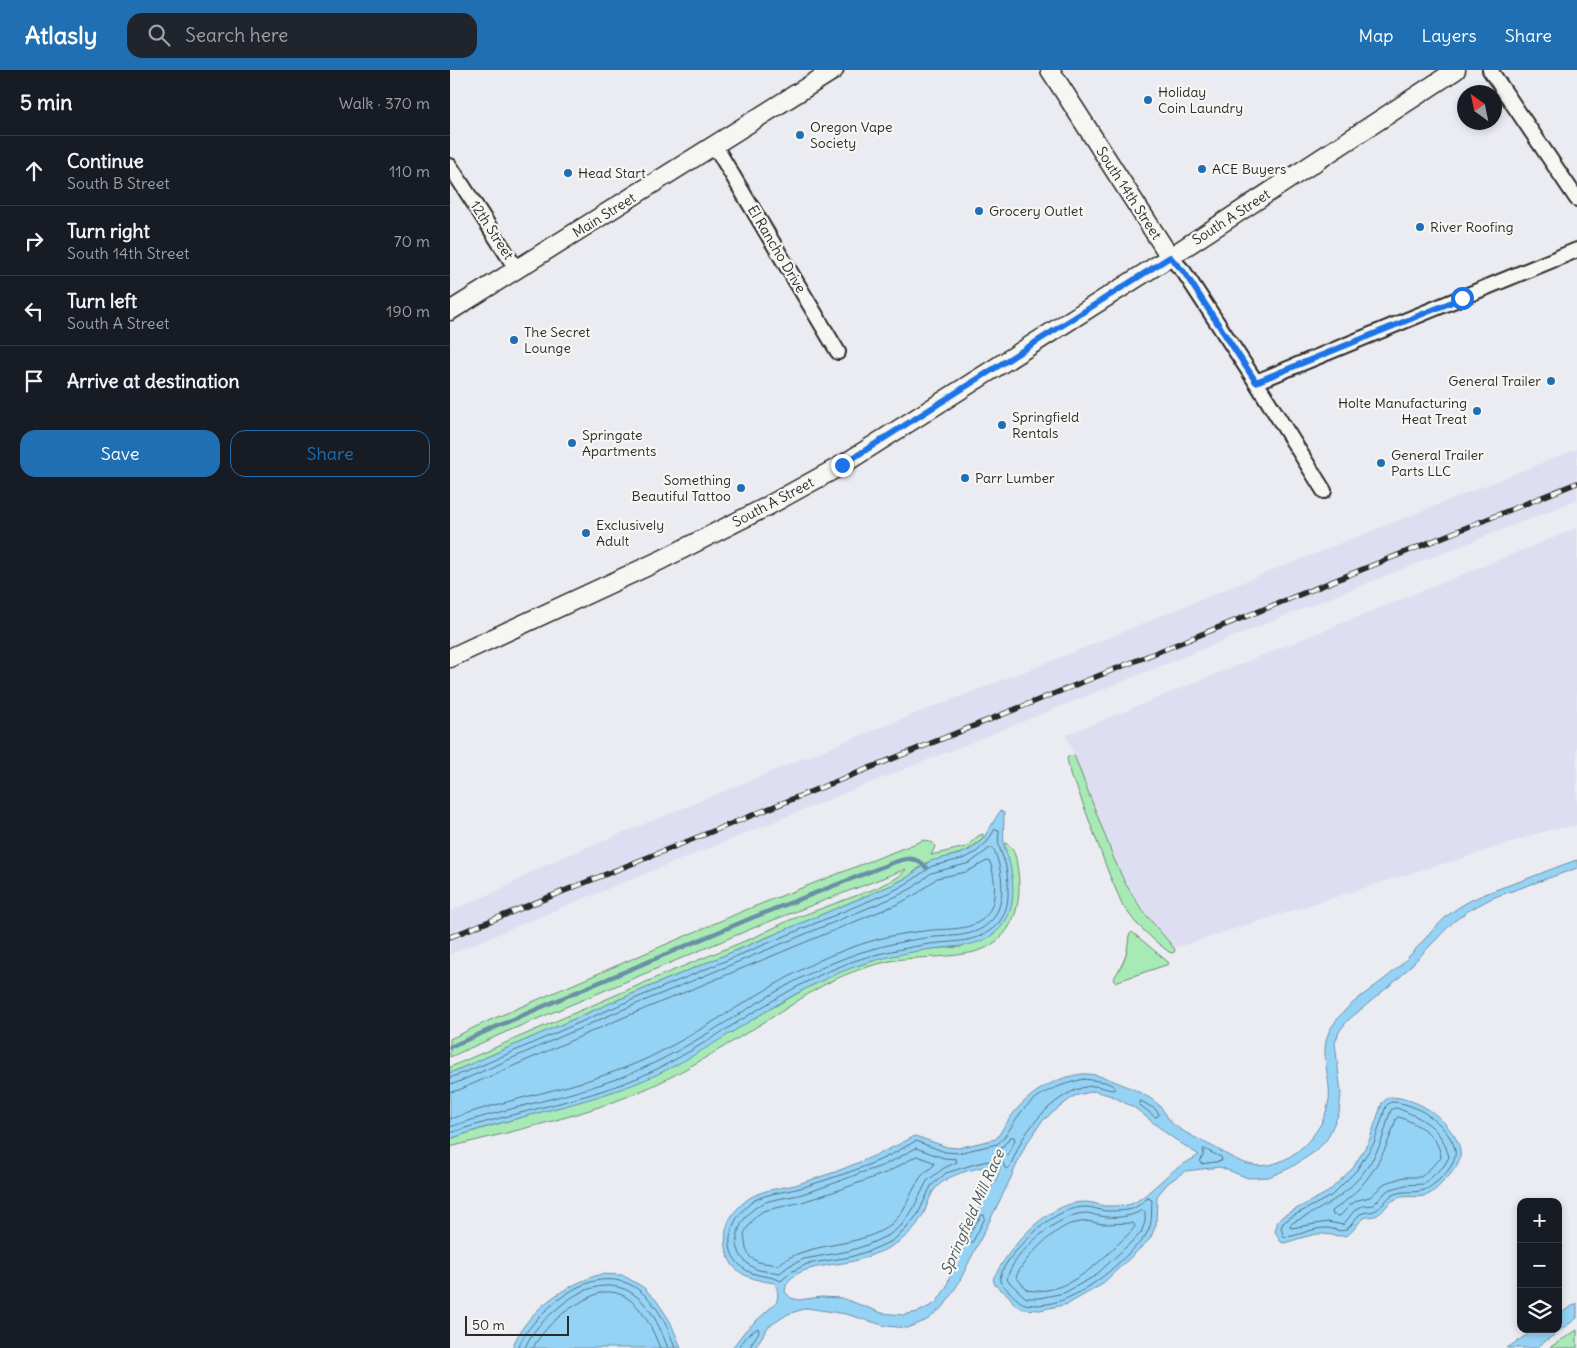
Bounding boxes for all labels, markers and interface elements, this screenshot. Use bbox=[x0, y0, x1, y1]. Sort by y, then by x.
search box bbox=[127, 13, 477, 58]
text: Atlasly bbox=[25, 20, 97, 50]
icon: search bbox=[145, 21, 173, 49]
text: Search here bbox=[185, 23, 288, 47]
text: Map bbox=[1358, 24, 1393, 47]
text: Layers bbox=[1421, 24, 1477, 47]
text: Share bbox=[1505, 24, 1552, 47]
place label: Holiday Coin Laundry bbox=[1158, 83, 1243, 117]
north arrow bbox=[1457, 85, 1502, 130]
text: 5 min bbox=[20, 89, 72, 116]
text: Walk · 370 m bbox=[339, 93, 430, 113]
marker: Holiday Coin Laundry bbox=[1142, 94, 1154, 106]
place label: Oregon Vape Society bbox=[810, 118, 893, 152]
marker: Oregon Vape Society bbox=[794, 129, 806, 141]
street label: South 14th Street bbox=[1092, 143, 1166, 243]
text: Continue bbox=[67, 149, 144, 173]
icon: ahead bbox=[20, 157, 48, 185]
place label: ACE Buyers bbox=[1212, 160, 1287, 178]
text: 110 m bbox=[389, 161, 430, 181]
marker: ACE Buyers bbox=[1196, 163, 1208, 175]
place label: Head Start bbox=[578, 164, 646, 182]
marker: Head Start bbox=[562, 167, 574, 179]
text: South B Street bbox=[67, 173, 170, 193]
street label: South A Street bbox=[1189, 185, 1274, 249]
street label: Main Street bbox=[569, 188, 639, 241]
street label: 12th Street bbox=[466, 197, 518, 263]
street label: El Rancho Drive bbox=[744, 202, 810, 296]
place label: Grocery Outlet bbox=[989, 202, 1083, 220]
marker: Grocery Outlet bbox=[973, 205, 985, 217]
place label: River Roofing bbox=[1430, 218, 1514, 236]
text: Turn right bbox=[67, 219, 150, 243]
marker: River Roofing bbox=[1414, 221, 1426, 233]
icon: right bbox=[20, 227, 48, 255]
text: 70 m bbox=[394, 231, 430, 251]
text: South 14th Street bbox=[67, 243, 189, 263]
route start bbox=[1451, 287, 1474, 310]
text: Turn left bbox=[67, 289, 137, 313]
icon: left bbox=[20, 297, 48, 325]
text: 190 m bbox=[386, 301, 430, 321]
text: South A Street bbox=[67, 313, 169, 333]
place label: The Secret Lounge bbox=[524, 323, 591, 357]
marker: The Secret Lounge bbox=[508, 334, 520, 346]
icon: arrive bbox=[20, 367, 48, 395]
text: Arrive at destination bbox=[67, 369, 240, 393]
place label: General Trailer bbox=[1448, 372, 1541, 390]
marker: General Trailer bbox=[1545, 375, 1557, 387]
place label: Holte Manufacturing Heat Treat bbox=[1338, 394, 1467, 428]
marker: Holte Manufacturing Heat Treat bbox=[1471, 405, 1483, 417]
place label: Springfield Rentals bbox=[1012, 408, 1079, 442]
marker: Springfield Rentals bbox=[996, 419, 1008, 431]
place label: Springate Apartments bbox=[582, 426, 656, 460]
button: Save bbox=[20, 430, 220, 477]
button: Share bbox=[230, 430, 430, 477]
marker: Springate Apartments bbox=[566, 437, 578, 449]
place label: General Trailer Parts LLC bbox=[1391, 446, 1484, 480]
route end bbox=[831, 454, 854, 477]
marker: General Trailer Parts LLC bbox=[1375, 457, 1387, 469]
place label: Parr Lumber bbox=[975, 469, 1055, 487]
place label: Something Beautiful Tattoo bbox=[632, 471, 731, 505]
marker: Parr Lumber bbox=[959, 472, 971, 484]
street label: South A Street bbox=[729, 473, 817, 531]
marker: Something Beautiful Tattoo bbox=[735, 482, 747, 494]
place label: Exclusively Adult bbox=[596, 516, 664, 550]
marker: Exclusively Adult bbox=[580, 527, 592, 539]
water label: Springfield Mill Race bbox=[936, 1146, 1008, 1277]
map controls bbox=[1517, 1198, 1562, 1333]
button: + bbox=[1517, 1198, 1562, 1243]
button: − bbox=[1517, 1243, 1562, 1288]
button: layers bbox=[1517, 1288, 1562, 1333]
scale bar bbox=[465, 1313, 569, 1336]
text: 50 m bbox=[472, 1316, 505, 1334]

